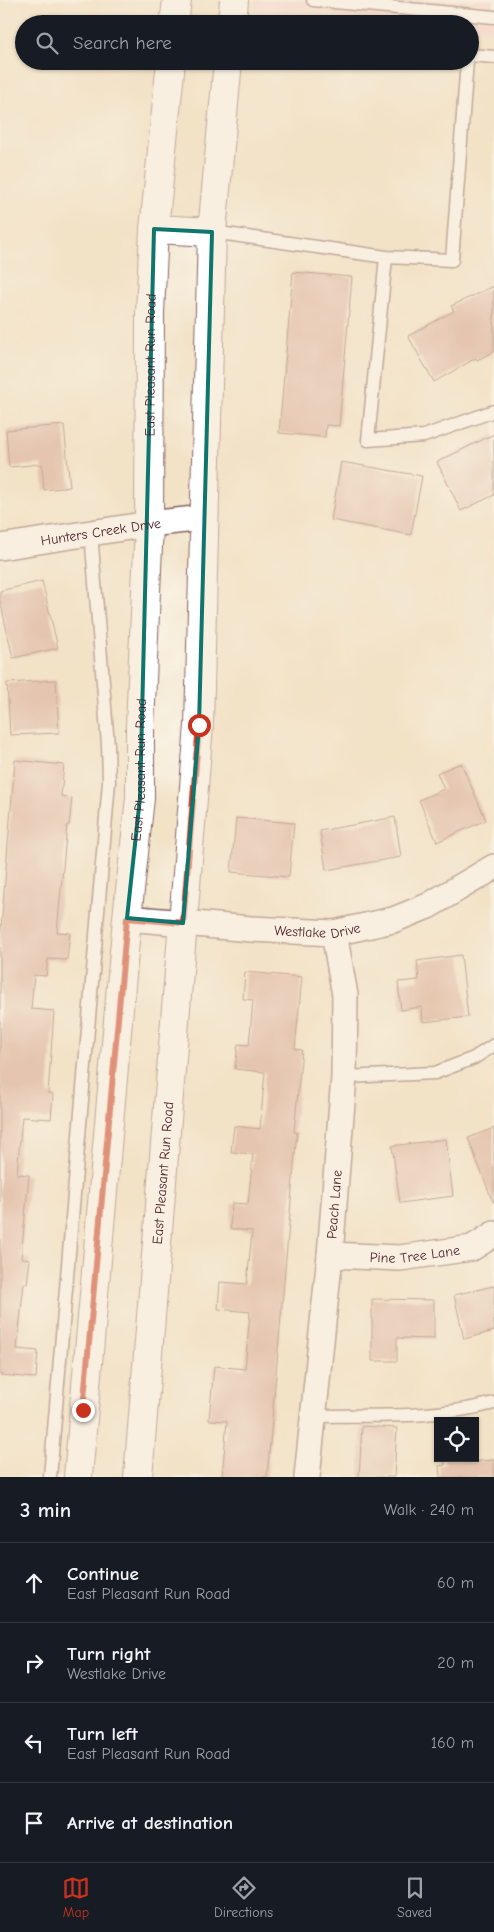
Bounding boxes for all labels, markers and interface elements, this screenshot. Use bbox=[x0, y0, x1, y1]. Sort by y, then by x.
search box bbox=[15, 15, 479, 70]
icon: search bbox=[33, 29, 61, 57]
text: Search here bbox=[73, 32, 172, 54]
street label: East Pleasant Run Road bbox=[141, 293, 160, 437]
street label: Hunters Creek Drive bbox=[40, 515, 162, 550]
street label: East Pleasant Run Road bbox=[127, 698, 150, 842]
route start bbox=[188, 714, 211, 737]
street label: Westlake Drive bbox=[274, 919, 362, 943]
street label: East Pleasant Run Road bbox=[149, 1101, 177, 1245]
street label: Peach Lane bbox=[323, 1169, 346, 1240]
street label: Pine Tree Lane bbox=[369, 1242, 461, 1267]
route end bbox=[72, 1399, 95, 1422]
map controls bbox=[434, 1417, 479, 1462]
button: locate bbox=[434, 1417, 479, 1462]
text: 3 min bbox=[20, 1498, 71, 1522]
text: Walk · 240 m bbox=[384, 1501, 474, 1519]
text: Continue bbox=[67, 1563, 139, 1585]
icon: ahead bbox=[20, 1569, 48, 1597]
text: 60 m bbox=[437, 1574, 474, 1592]
text: East Pleasant Run Road bbox=[67, 1585, 230, 1603]
text: Turn right bbox=[67, 1643, 151, 1665]
icon: right bbox=[20, 1649, 48, 1677]
text: 20 m bbox=[437, 1654, 474, 1672]
text: Westlake Drive bbox=[67, 1665, 166, 1683]
text: Turn left bbox=[67, 1723, 138, 1745]
icon: left bbox=[20, 1729, 48, 1757]
text: 160 m bbox=[431, 1734, 474, 1752]
text: East Pleasant Run Road bbox=[67, 1745, 230, 1763]
icon: arrive bbox=[20, 1809, 48, 1837]
text: Arrive at destination bbox=[67, 1812, 233, 1834]
tab: Map bbox=[62, 1874, 90, 1921]
tab: Directions bbox=[214, 1874, 273, 1921]
tab: Saved bbox=[397, 1874, 432, 1921]

